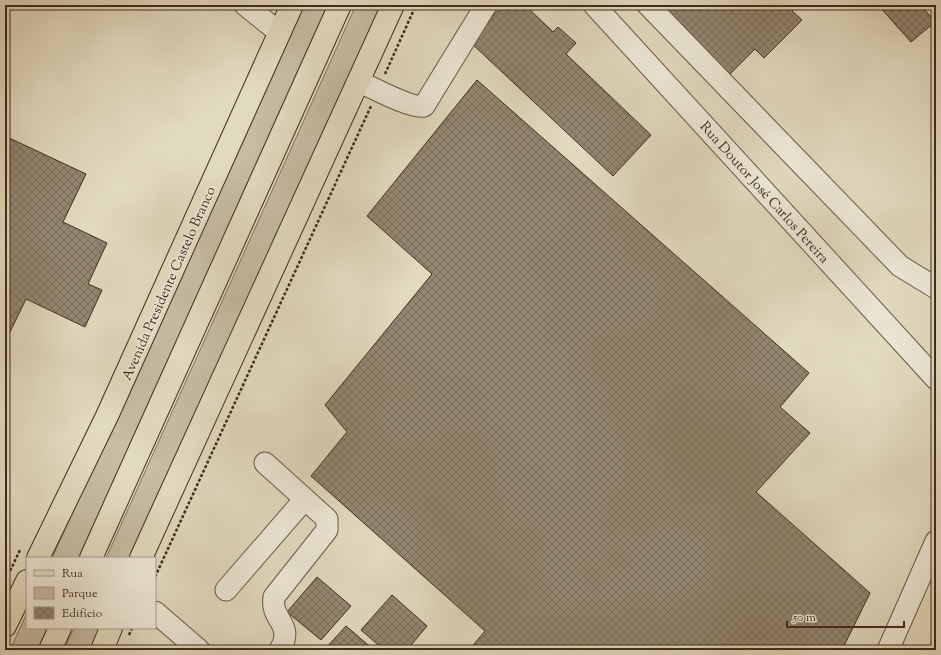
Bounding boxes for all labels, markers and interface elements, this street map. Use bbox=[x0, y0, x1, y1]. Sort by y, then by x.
street label: Rua Doutor José Carlos Pereira bbox=[694, 118, 833, 269]
street label: Avenida Presidente Castelo Branco bbox=[118, 183, 222, 384]
legend bbox=[26, 557, 156, 629]
text: Rua bbox=[62, 565, 83, 583]
text: Parque bbox=[62, 585, 98, 603]
scale bar bbox=[787, 603, 904, 629]
text: Edifício bbox=[62, 605, 103, 623]
text: 50 m bbox=[792, 609, 816, 627]

